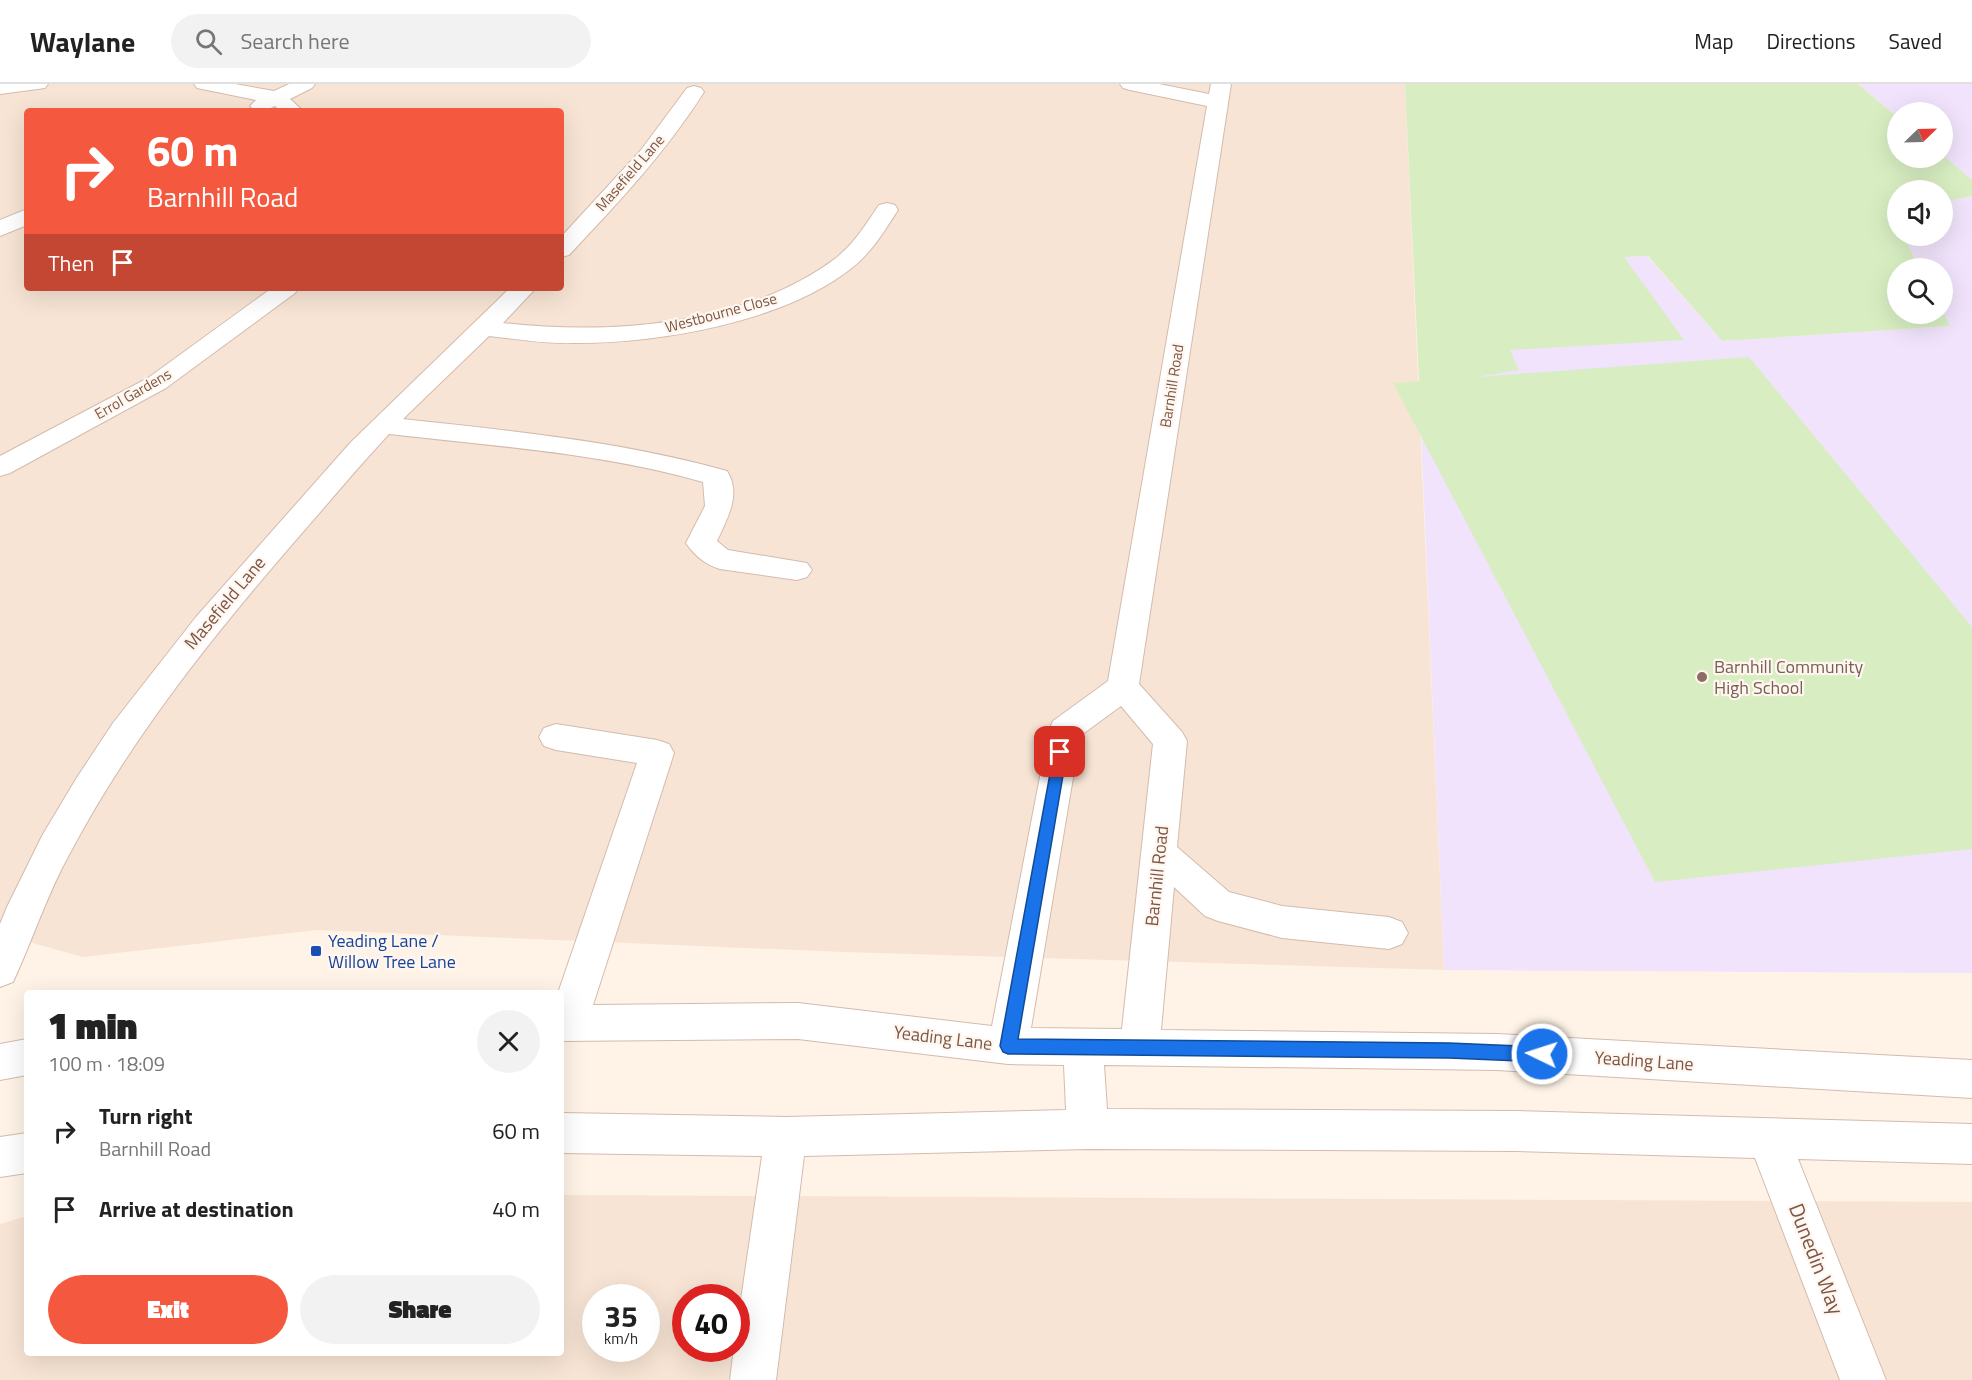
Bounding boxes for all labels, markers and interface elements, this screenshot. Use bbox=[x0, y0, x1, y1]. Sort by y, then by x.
search box bbox=[171, 14, 591, 68]
text: Waylane bbox=[30, 20, 135, 63]
text: Search here bbox=[240, 24, 350, 58]
icon: search bbox=[192, 25, 225, 58]
text: Map bbox=[1694, 25, 1734, 57]
text: Directions bbox=[1767, 25, 1856, 57]
text: Saved bbox=[1889, 25, 1942, 57]
north arrow bbox=[1887, 102, 1953, 168]
map controls bbox=[1887, 102, 1953, 324]
text: 60 m bbox=[147, 118, 239, 182]
street label: Masefield Lane bbox=[590, 129, 670, 216]
icon: right bbox=[48, 132, 126, 210]
text: Barnhill Road bbox=[147, 176, 298, 217]
button: sound bbox=[1887, 180, 1953, 246]
text: Then bbox=[48, 246, 94, 280]
icon: arrive bbox=[106, 246, 139, 279]
button: search bbox=[1887, 258, 1953, 324]
street label: Westbourne Close bbox=[662, 287, 779, 338]
street label: Barnhill Road bbox=[1154, 343, 1189, 429]
street label: Errol Gardens bbox=[90, 362, 176, 425]
street label: Masefield Lane bbox=[177, 550, 272, 655]
place label: Barnhill Community High School bbox=[1714, 653, 1864, 701]
marker: Barnhill Community High School bbox=[1695, 670, 1709, 684]
pin bbox=[1034, 726, 1085, 777]
icon: arrive bbox=[1043, 735, 1076, 768]
street label: Barnhill Road bbox=[1138, 824, 1175, 928]
place label: Yeading Lane / Willow Tree Lane bbox=[328, 927, 456, 975]
marker: Yeading Lane / Willow Tree Lane bbox=[309, 944, 323, 958]
text: 1 min bbox=[48, 998, 137, 1053]
button: close bbox=[477, 1010, 540, 1073]
street label: Yeading Lane bbox=[892, 1018, 994, 1057]
position arrow bbox=[1510, 1022, 1574, 1086]
street label: Yeading Lane bbox=[1594, 1044, 1694, 1077]
text: 100 m · 18:09 bbox=[48, 1048, 165, 1079]
text: Turn right bbox=[99, 1099, 193, 1133]
text: 60 m bbox=[492, 1114, 540, 1148]
icon: right bbox=[48, 1115, 81, 1148]
text: Barnhill Road bbox=[99, 1133, 211, 1164]
text: Arrive at destination bbox=[99, 1192, 294, 1226]
text: 40 m bbox=[492, 1192, 540, 1226]
icon: arrive bbox=[48, 1193, 81, 1226]
street label: Dunedin Way bbox=[1781, 1198, 1853, 1319]
button: Exit bbox=[48, 1275, 288, 1344]
button: Share bbox=[300, 1275, 540, 1344]
speed limit sign: 40 bbox=[672, 1284, 750, 1362]
text: 35 bbox=[604, 1293, 638, 1339]
text: km/h bbox=[604, 1327, 638, 1350]

